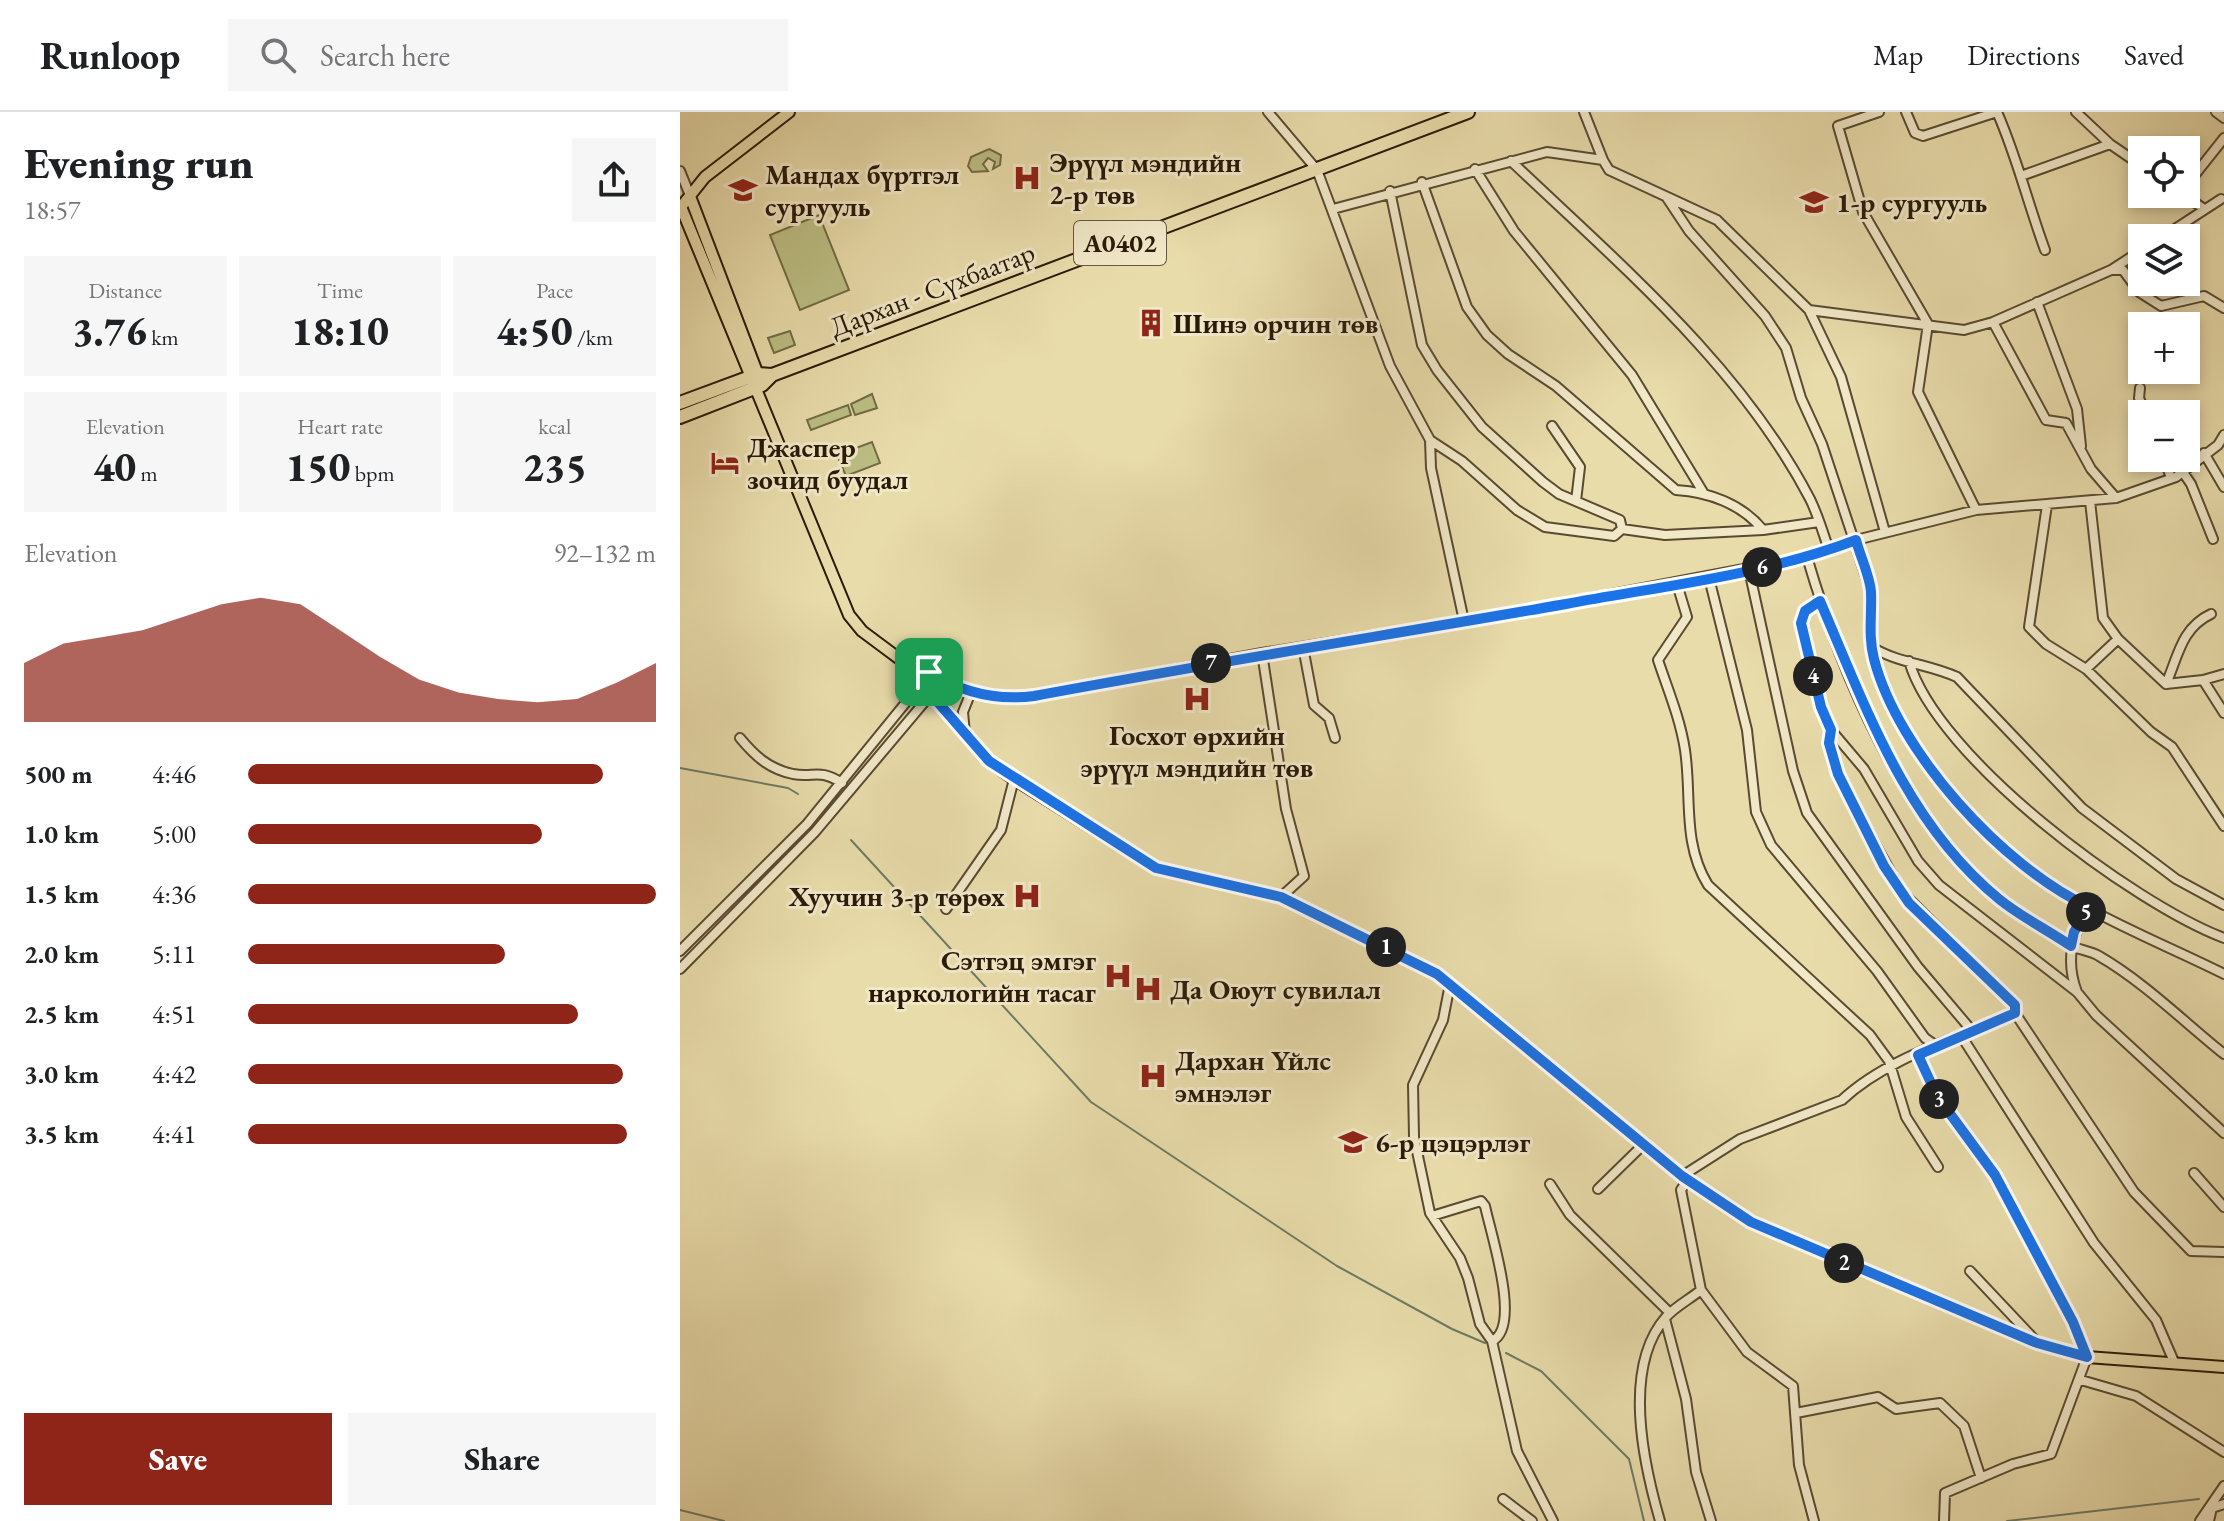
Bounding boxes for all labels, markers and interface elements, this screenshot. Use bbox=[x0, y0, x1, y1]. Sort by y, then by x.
search box bbox=[228, 19, 788, 91]
text: Runloop bbox=[40, 31, 180, 80]
icon: search bbox=[256, 33, 300, 77]
text: Search here bbox=[320, 36, 450, 75]
text: Map bbox=[1873, 37, 1923, 73]
text: Directions bbox=[1967, 37, 2080, 73]
text: Saved bbox=[2124, 37, 2184, 73]
text: Evening run bbox=[24, 134, 254, 191]
map controls bbox=[2128, 136, 2200, 472]
button: locate bbox=[2128, 136, 2200, 208]
button: share bbox=[572, 138, 656, 222]
place label: Эрүүл мэндийн 2-р төв bbox=[1049, 144, 1241, 212]
place label: Мандах бүртгэл сургууль bbox=[765, 156, 959, 224]
hospital icon: Эрүүл мэндийн 2-р төв bbox=[1012, 163, 1042, 193]
school or university icon: Мандах бүртгэл сургууль bbox=[728, 175, 758, 205]
place label: 1-р сургууль bbox=[1836, 184, 1987, 220]
school or university icon: 1-р сургууль bbox=[1799, 187, 1829, 217]
text: 18:57 bbox=[24, 193, 80, 227]
road number: A0402 bbox=[1074, 221, 1166, 265]
button: layers bbox=[2128, 224, 2200, 296]
street label: Дархан - Сүхбаатар bbox=[824, 233, 1040, 345]
text: Distance bbox=[89, 276, 162, 305]
text: Time bbox=[317, 276, 363, 305]
text: Pace bbox=[536, 276, 573, 305]
text: 3.76 bbox=[72, 305, 147, 357]
text: 18:10 bbox=[291, 305, 389, 357]
text: 4:50 bbox=[496, 305, 573, 357]
place label: Шинэ орчин төв bbox=[1173, 305, 1378, 341]
building icon: Шинэ орчин төв bbox=[1136, 308, 1166, 338]
button: + bbox=[2128, 312, 2200, 384]
text: km bbox=[147, 323, 179, 352]
text: /km bbox=[573, 323, 613, 352]
button: − bbox=[2128, 400, 2200, 472]
text: Elevation bbox=[86, 412, 165, 441]
text: Heart rate bbox=[297, 412, 383, 441]
text: kcal bbox=[538, 412, 571, 441]
place label: Джаспер зочид буудал bbox=[747, 429, 908, 497]
text: 40 bbox=[93, 441, 136, 493]
text: 150 bbox=[285, 441, 350, 493]
text: 235 bbox=[522, 441, 587, 493]
hotel icon: Джаспер зочид буудал bbox=[710, 448, 740, 478]
text: m bbox=[136, 459, 158, 488]
text: bpm bbox=[350, 459, 395, 488]
text: Elevation bbox=[24, 536, 118, 570]
text: 92–132 m bbox=[554, 536, 656, 570]
pin: 6 bbox=[1742, 547, 1782, 587]
text: 6 bbox=[1756, 552, 1768, 581]
pin bbox=[895, 638, 963, 706]
pin: 7 bbox=[1191, 643, 1231, 683]
text: 7 bbox=[1205, 648, 1217, 677]
icon: arrive bbox=[907, 650, 951, 694]
pin: 4 bbox=[1793, 656, 1833, 696]
text: 4 bbox=[1807, 661, 1819, 690]
hospital icon: Госхот өрхийн эрүүл мэндийн төв bbox=[1182, 684, 1212, 714]
place label: Госхот өрхийн эрүүл мэндийн төв bbox=[1081, 717, 1313, 785]
text: 500 m bbox=[24, 757, 92, 791]
text: 4:46 bbox=[152, 757, 196, 791]
text: 1.0 km bbox=[24, 817, 99, 851]
text: 5:00 bbox=[152, 817, 196, 851]
text: 1.5 km bbox=[24, 877, 99, 911]
text: 4:36 bbox=[152, 877, 196, 911]
place label: Хуучин 3-р төрөх bbox=[788, 878, 1005, 914]
hospital icon: Хуучин 3-р төрөх bbox=[1012, 881, 1042, 911]
pin: 5 bbox=[2066, 892, 2106, 932]
text: 5 bbox=[2080, 897, 2092, 926]
pin: 1 bbox=[1366, 927, 1406, 967]
text: 1 bbox=[1380, 932, 1392, 961]
text: 2.0 km bbox=[24, 937, 99, 971]
text: 5:11 bbox=[152, 937, 196, 971]
place label: Сэтгэц эмгэг наркологийн тасаг bbox=[868, 942, 1096, 1010]
hospital icon: Сэтгэц эмгэг наркологийн тасаг bbox=[1103, 961, 1133, 991]
place label: Да Оюут сувилал bbox=[1170, 971, 1381, 1007]
hospital icon: Да Оюут сувилал bbox=[1133, 974, 1163, 1004]
text: 2.5 km bbox=[24, 997, 99, 1031]
text: 4:51 bbox=[152, 997, 196, 1031]
place label: Дархан Үйлс эмнэлэг bbox=[1175, 1042, 1331, 1110]
text: 3.0 km bbox=[24, 1057, 99, 1091]
text: 4:42 bbox=[152, 1057, 196, 1091]
hospital icon: Дархан Үйлс эмнэлэг bbox=[1138, 1061, 1168, 1091]
pin: 3 bbox=[1919, 1079, 1959, 1119]
text: 3 bbox=[1933, 1084, 1945, 1113]
text: 3.5 km bbox=[24, 1117, 99, 1151]
text: 4:41 bbox=[152, 1117, 196, 1151]
place label: 6-р цэцэрлэг bbox=[1375, 1124, 1530, 1160]
school or university icon: 6-р цэцэрлэг bbox=[1338, 1127, 1368, 1157]
pin: 2 bbox=[1824, 1243, 1864, 1283]
text: 2 bbox=[1838, 1248, 1850, 1277]
button: Save bbox=[24, 1413, 332, 1505]
button: Share bbox=[348, 1413, 656, 1505]

